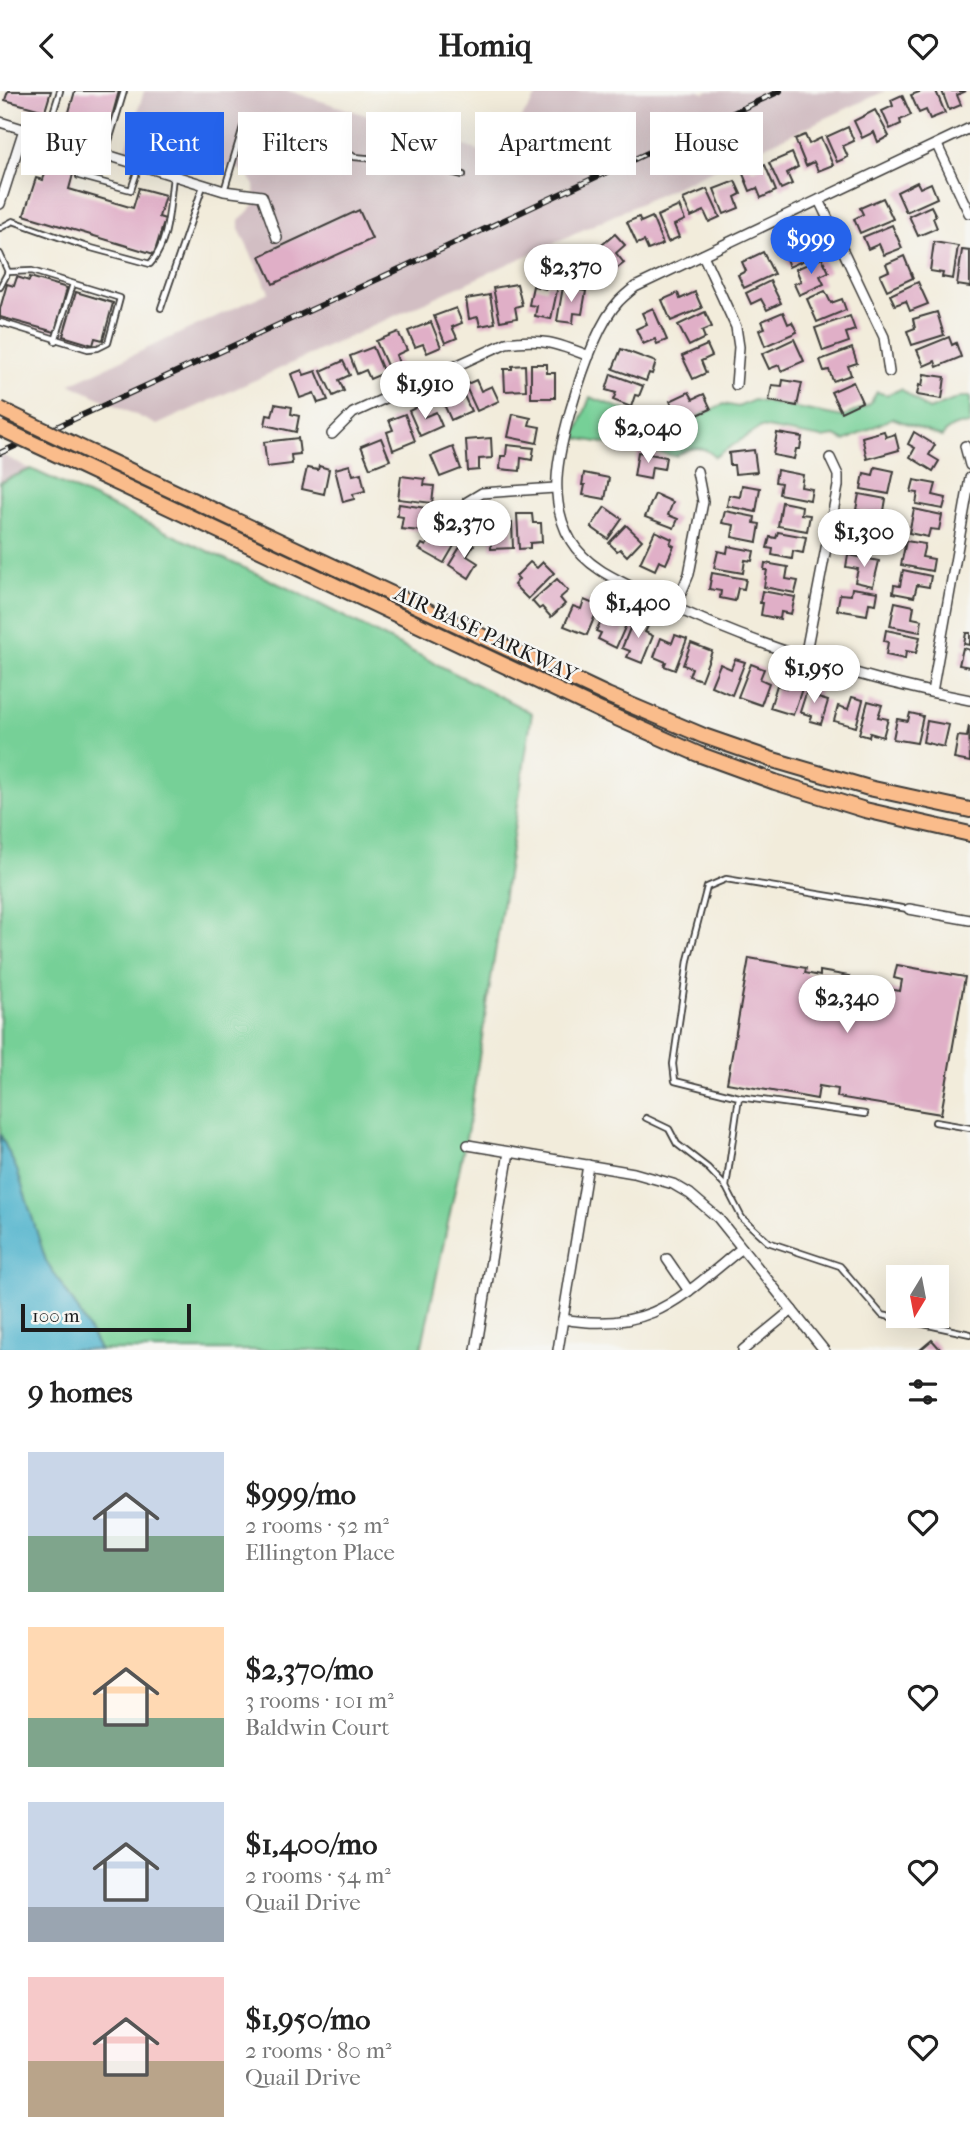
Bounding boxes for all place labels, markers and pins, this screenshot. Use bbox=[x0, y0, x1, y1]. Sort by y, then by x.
pin: $999 bbox=[770, 216, 852, 276]
pin: $2,370 bbox=[514, 245, 628, 304]
pin: $1,910 bbox=[368, 361, 482, 421]
pin: $2,040 bbox=[591, 405, 705, 465]
pin: $2,370 bbox=[407, 501, 521, 560]
pin: $1,300 bbox=[807, 510, 921, 569]
pin: $1,400 bbox=[581, 581, 695, 640]
pin: $1,950 bbox=[757, 645, 871, 705]
pin: $2,340 bbox=[790, 975, 904, 1035]

